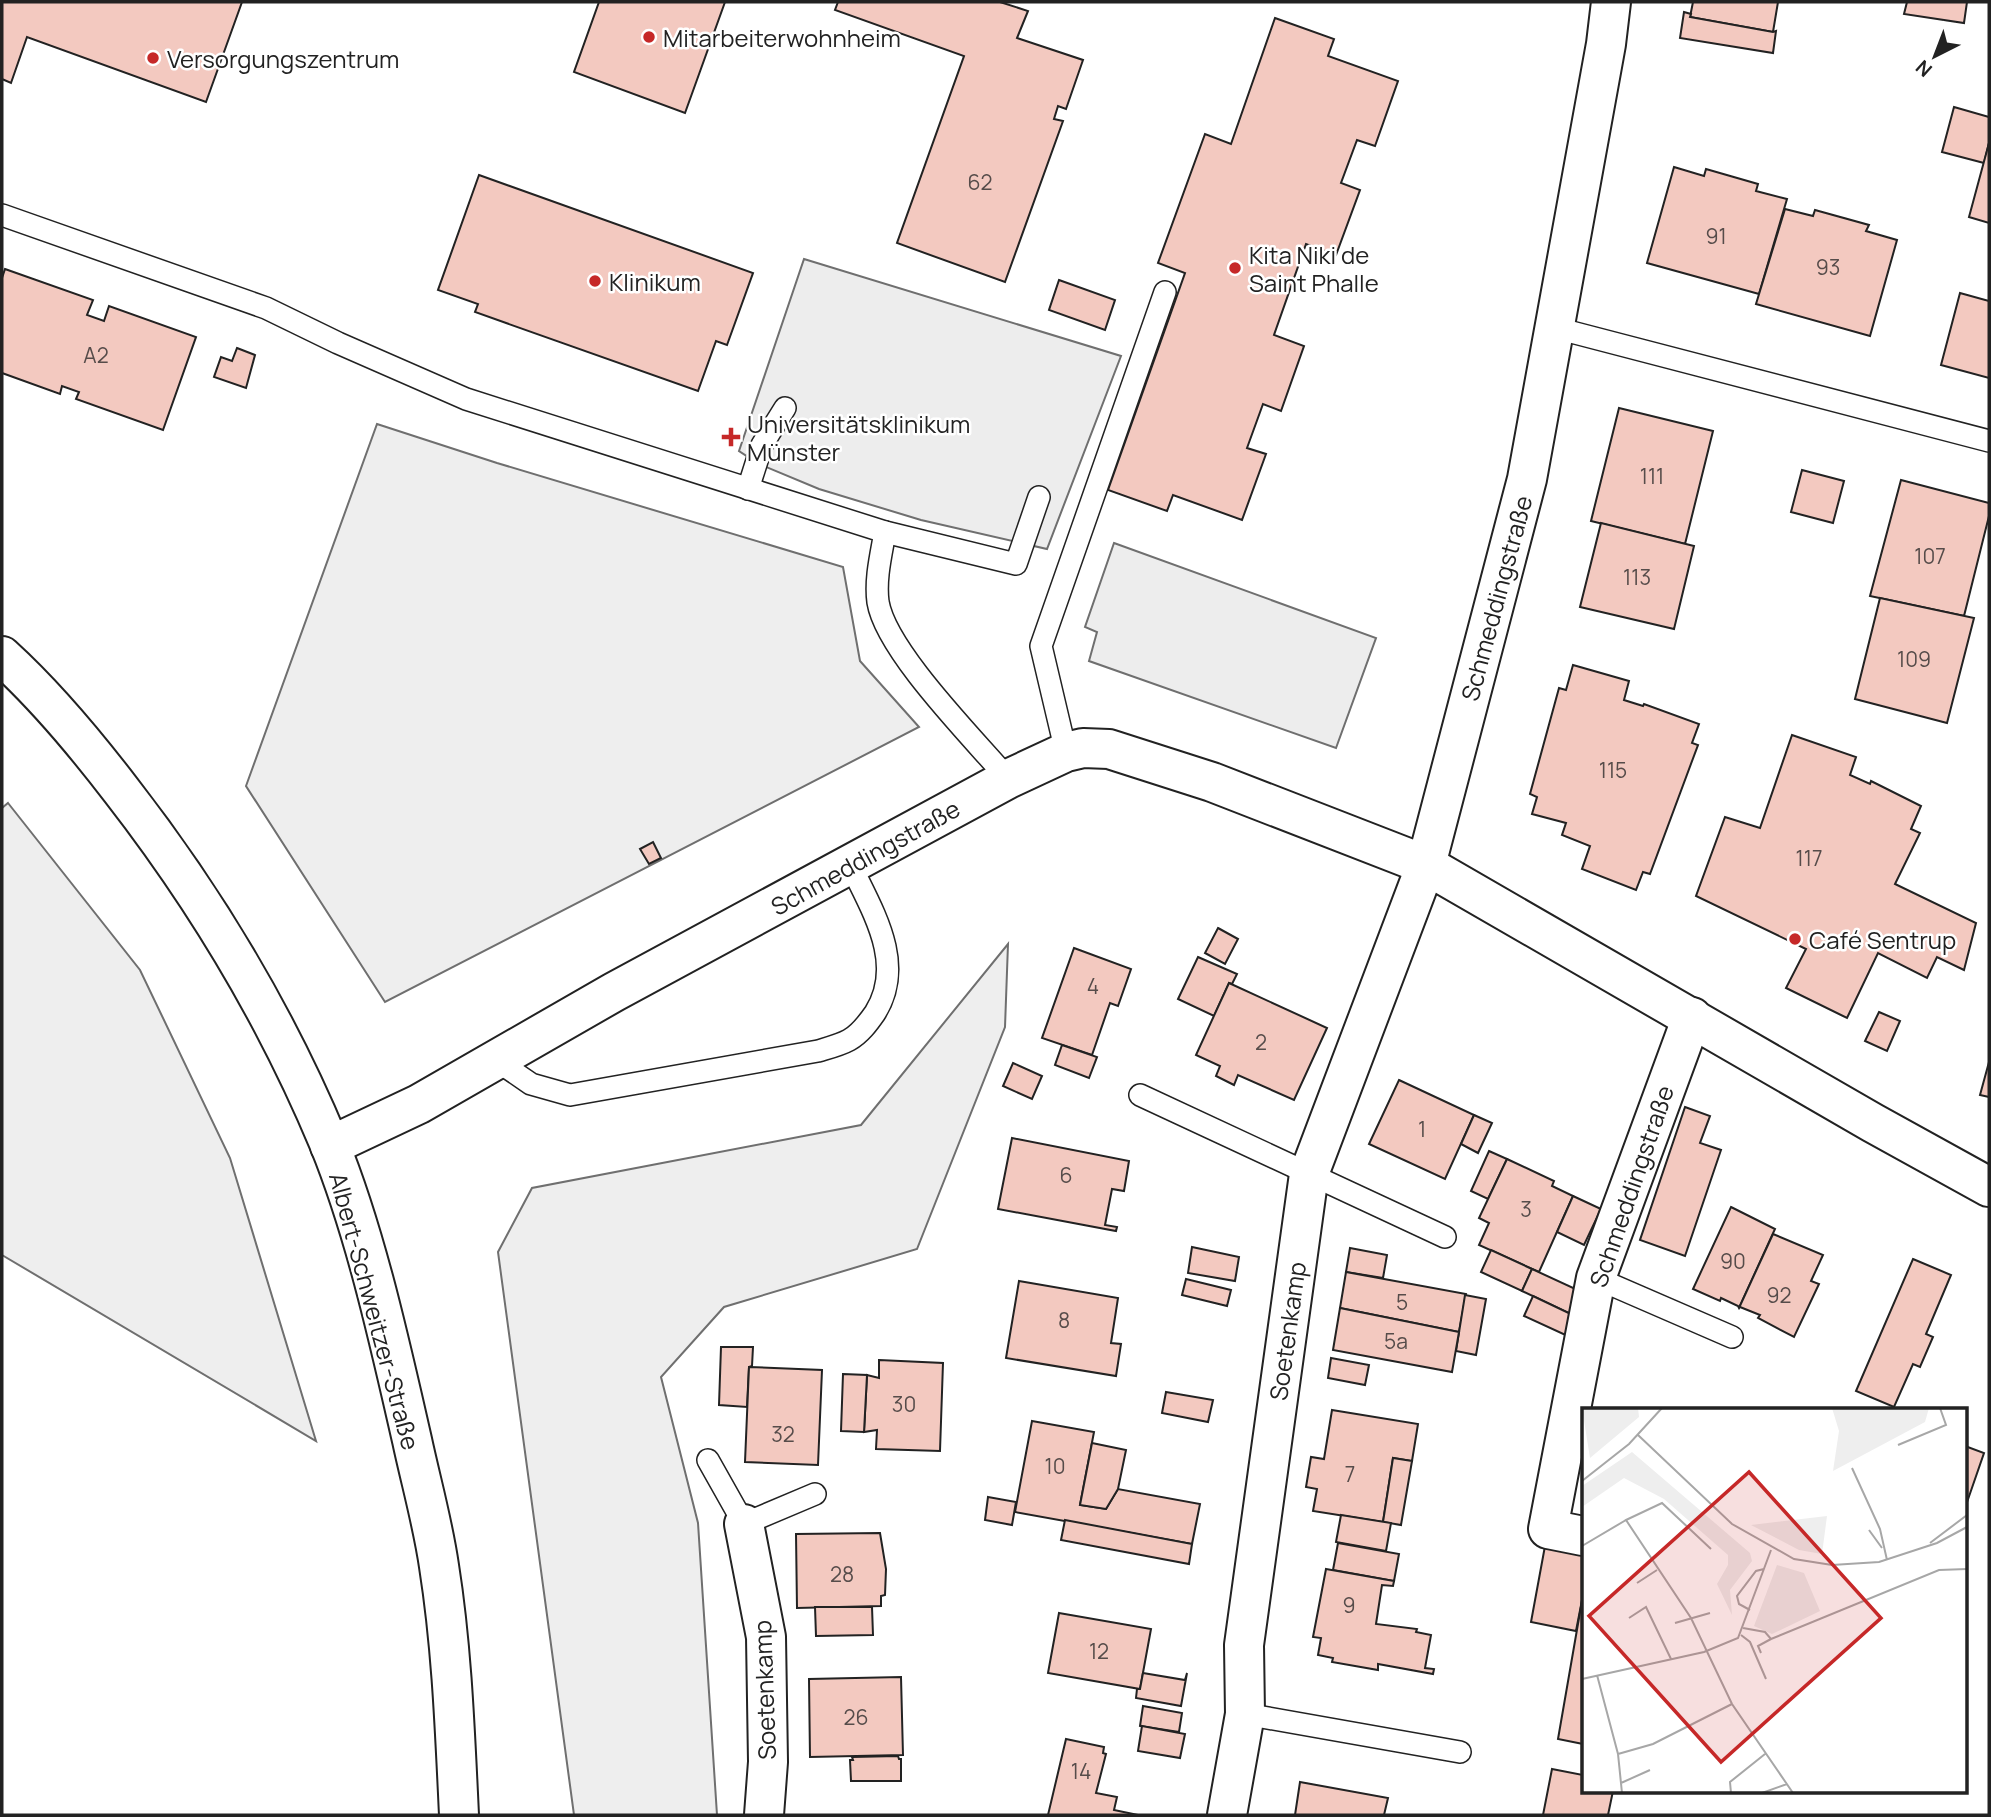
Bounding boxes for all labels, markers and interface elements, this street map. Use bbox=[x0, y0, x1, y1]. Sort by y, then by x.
place label: Mitarbeiterwohnheim bbox=[663, 21, 901, 54]
north arrow bbox=[1900, 21, 1970, 91]
marker: Mitarbeiterwohnheim bbox=[641, 29, 657, 45]
place label: Versorgungszentrum bbox=[167, 42, 399, 75]
marker: Versorgungszentrum bbox=[145, 50, 161, 66]
text: N bbox=[1910, 54, 1937, 83]
house number: 62 bbox=[967, 168, 993, 196]
house number: 91 bbox=[1705, 222, 1727, 250]
place label: Kita Niki de Saint Phalle bbox=[1249, 238, 1379, 299]
house number: 93 bbox=[1816, 253, 1840, 281]
marker: Kita Niki de Saint Phalle bbox=[1227, 260, 1243, 276]
place label: Klinikum bbox=[609, 265, 701, 298]
marker: Klinikum bbox=[587, 273, 603, 289]
house number: A2 bbox=[83, 341, 109, 369]
place label: Universitätsklinikum Münster bbox=[747, 407, 970, 468]
marker: Universitätsklinikum Münster bbox=[721, 427, 741, 447]
house number: 111 bbox=[1640, 462, 1664, 490]
street label: Schmeddingstraße bbox=[1453, 492, 1539, 704]
house number: 107 bbox=[1914, 542, 1946, 570]
house number: 113 bbox=[1623, 563, 1651, 591]
house number: 109 bbox=[1897, 645, 1931, 673]
house number: 115 bbox=[1599, 756, 1627, 784]
street label: Schmeddingstraße bbox=[765, 791, 965, 923]
house number: 117 bbox=[1796, 844, 1822, 872]
place label: Café Sentrup bbox=[1809, 923, 1956, 956]
marker: Café Sentrup bbox=[1787, 931, 1803, 947]
house number: 4 bbox=[1087, 972, 1099, 1000]
house number: 2 bbox=[1255, 1028, 1267, 1056]
street label: Schmeddingstraße bbox=[1581, 1081, 1681, 1291]
house number: 1 bbox=[1418, 1115, 1426, 1143]
house number: 6 bbox=[1059, 1161, 1073, 1189]
street label: Albert-Schweitzer-Straße bbox=[322, 1169, 428, 1453]
house number: 3 bbox=[1520, 1195, 1532, 1223]
house number: 90 bbox=[1720, 1247, 1746, 1275]
street label: Soetenkamp bbox=[1261, 1259, 1313, 1403]
house number: 92 bbox=[1766, 1281, 1792, 1309]
house number: 5 bbox=[1396, 1288, 1408, 1316]
house number: 8 bbox=[1058, 1306, 1070, 1334]
house number: 5a bbox=[1384, 1327, 1408, 1355]
house number: 30 bbox=[892, 1390, 916, 1418]
inset map bbox=[1582, 1408, 1966, 1792]
house number: 32 bbox=[771, 1420, 795, 1448]
house number: 10 bbox=[1045, 1452, 1066, 1480]
house number: 7 bbox=[1345, 1460, 1355, 1488]
house number: 28 bbox=[830, 1560, 854, 1588]
house number: 9 bbox=[1342, 1591, 1356, 1619]
street label: Soetenkamp bbox=[745, 1620, 783, 1760]
house number: 12 bbox=[1089, 1637, 1109, 1665]
house number: 26 bbox=[843, 1703, 869, 1731]
house number: 14 bbox=[1071, 1757, 1091, 1785]

